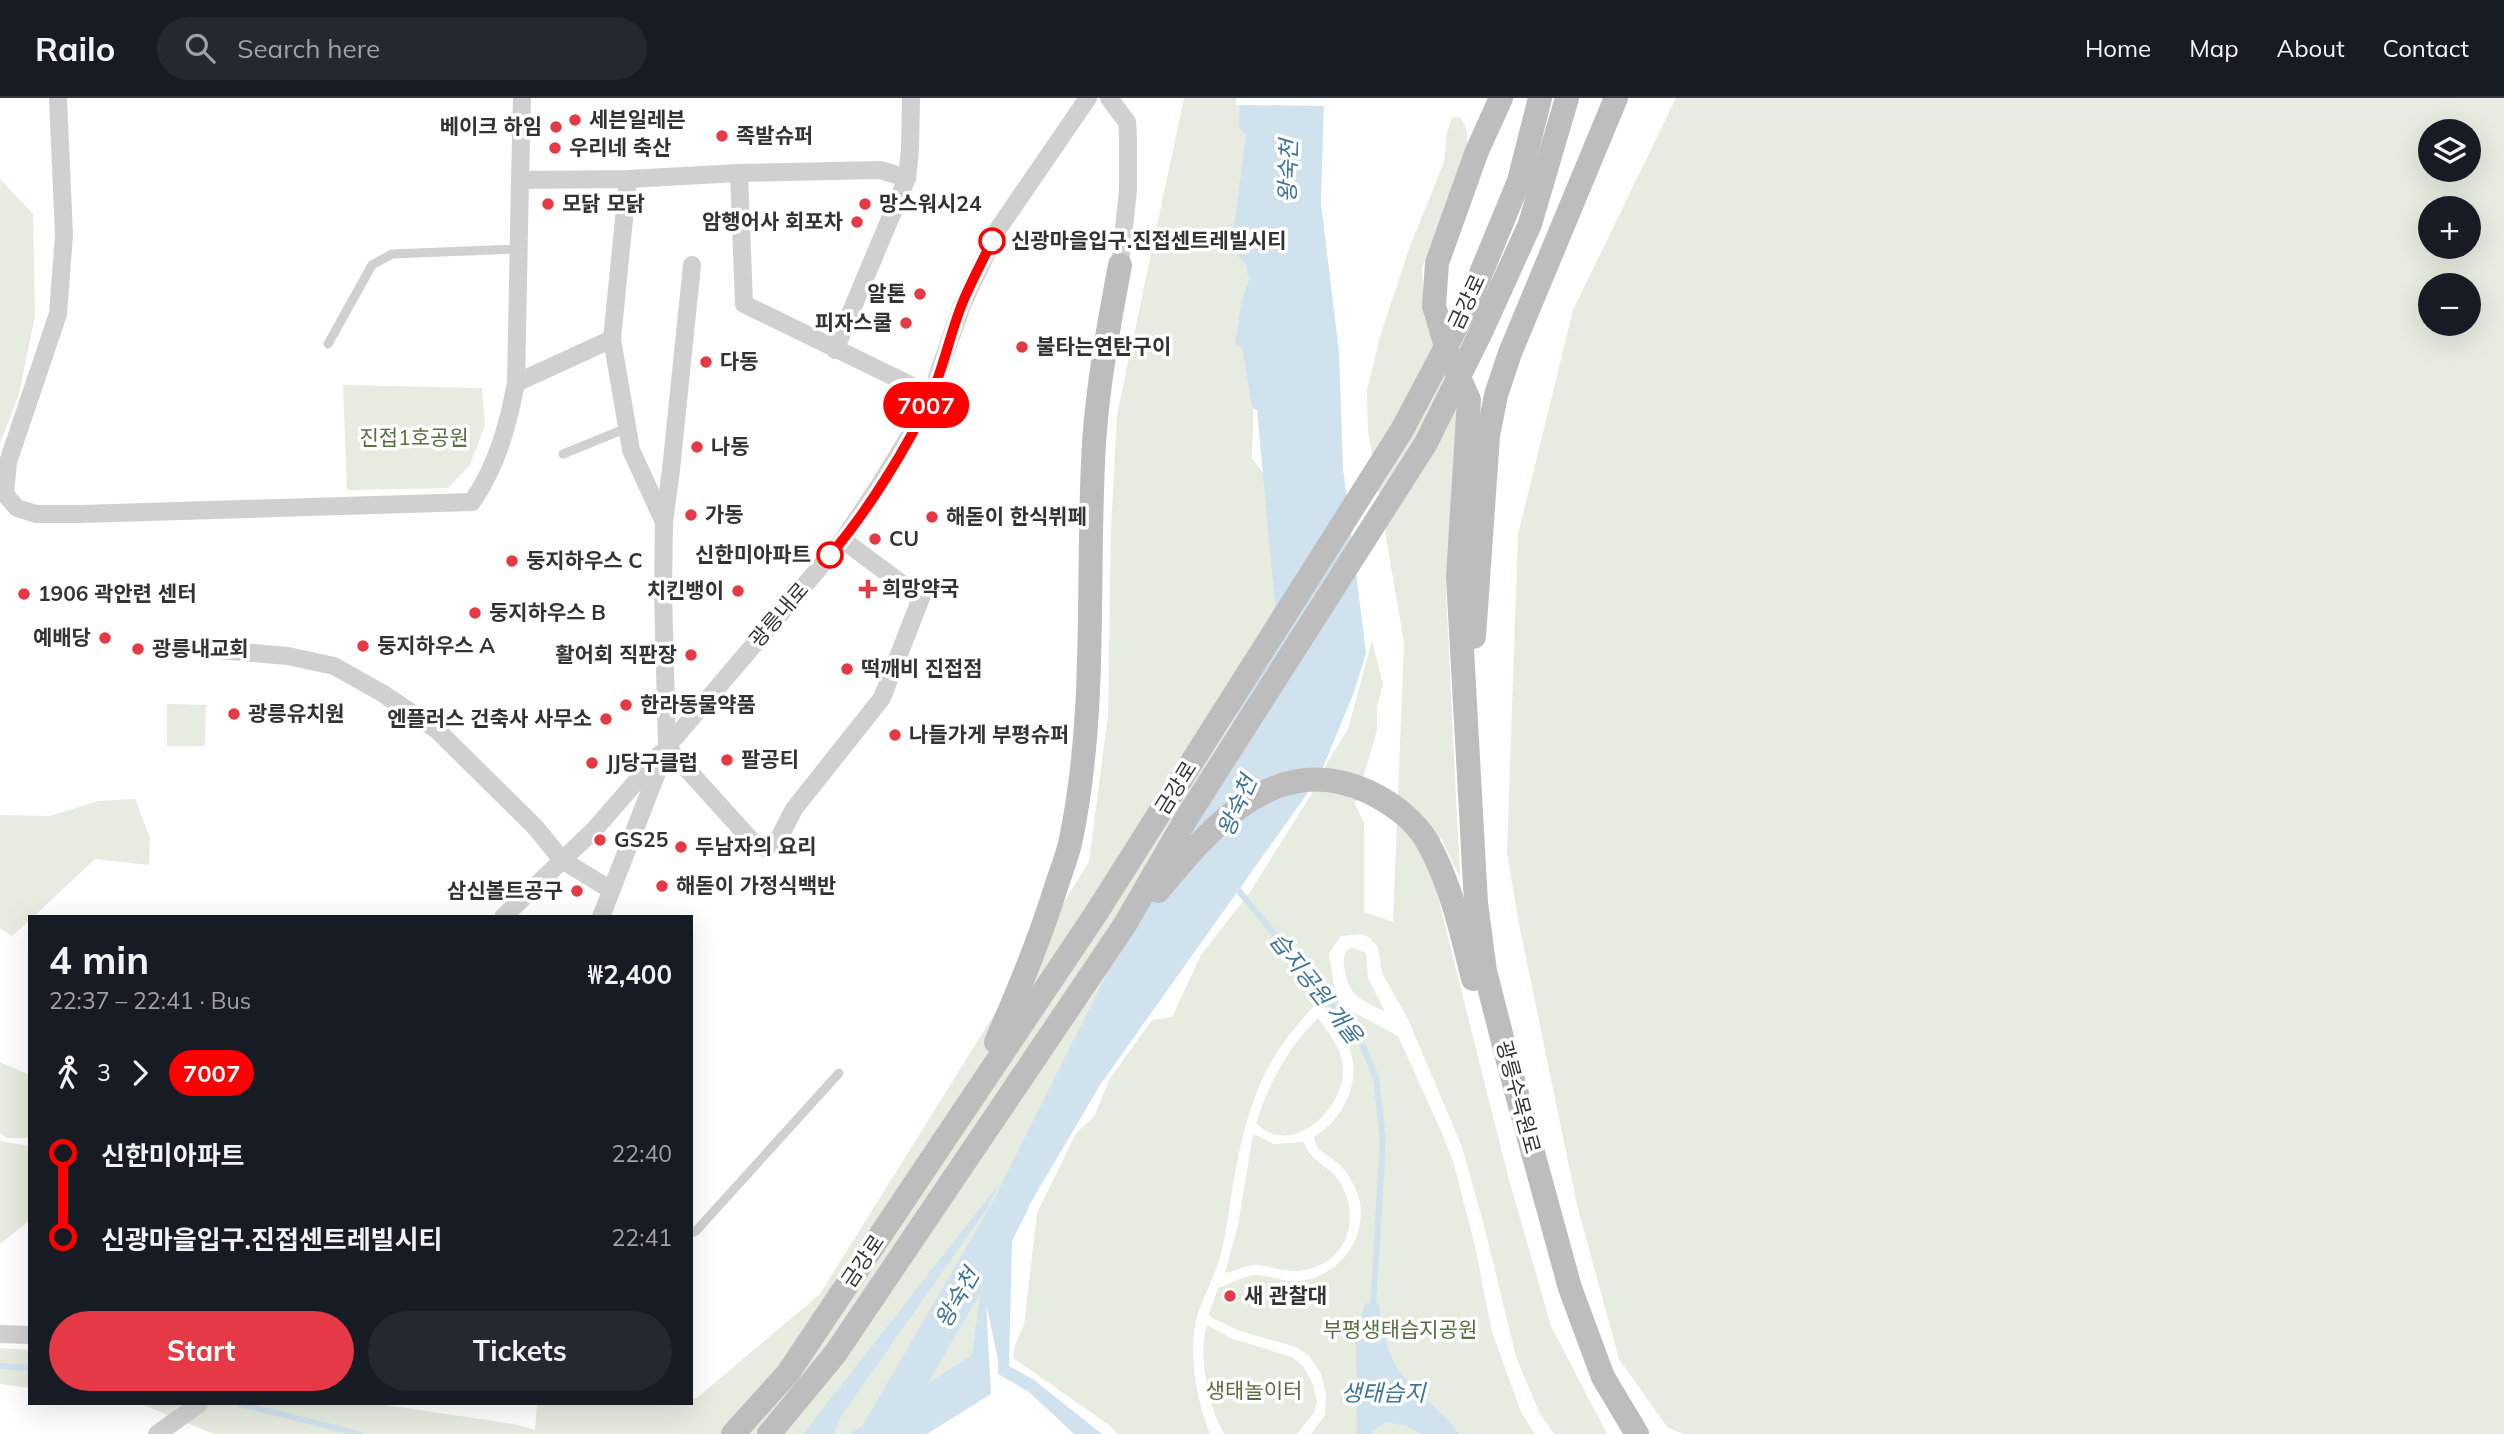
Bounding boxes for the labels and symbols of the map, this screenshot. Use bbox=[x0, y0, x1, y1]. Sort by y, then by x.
place label: 세븐일레븐 bbox=[589, 106, 686, 132]
marker: 세븐일레븐 bbox=[567, 112, 583, 128]
place label: 베이크 하임 bbox=[440, 113, 542, 139]
marker: 베이크 하임 bbox=[548, 119, 564, 135]
place label: 족발슈퍼 bbox=[736, 122, 813, 148]
marker: 족발슈퍼 bbox=[714, 128, 730, 144]
place label: 우리네 축산 bbox=[569, 134, 671, 160]
water label: 왕숙천 bbox=[1272, 136, 1303, 203]
marker: 우리네 축산 bbox=[547, 140, 563, 156]
place label: 모닭 모닭 bbox=[562, 190, 645, 216]
place label: 망스워시24 bbox=[879, 190, 982, 216]
marker: 모닭 모닭 bbox=[540, 196, 556, 212]
marker: 망스워시24 bbox=[857, 196, 873, 212]
place label: 암행어사 회포차 bbox=[702, 208, 843, 234]
marker: 암행어사 회포차 bbox=[849, 214, 865, 230]
place label: 신광마을입구.진접센트레빌시티 bbox=[1011, 227, 1287, 253]
marker: 신광마을입구.진접센트레빌시티 bbox=[979, 228, 1005, 254]
street label: 금강로 bbox=[1442, 270, 1490, 333]
place label: 알톤 bbox=[867, 280, 906, 306]
marker: 알톤 bbox=[912, 286, 928, 302]
place label: 피자스쿨 bbox=[815, 309, 892, 335]
marker: 피자스쿨 bbox=[898, 315, 914, 331]
place label: 불타는연탄구이 bbox=[1036, 333, 1171, 359]
marker: 불타는연탄구이 bbox=[1014, 339, 1030, 355]
place label: 다동 bbox=[720, 348, 759, 374]
marker: 다동 bbox=[698, 354, 714, 370]
line badge: 7007 bbox=[877, 382, 975, 428]
park label: 진접1호공원 bbox=[359, 424, 469, 450]
place label: 나동 bbox=[711, 433, 750, 459]
marker: 나동 bbox=[689, 439, 705, 455]
place label: 가동 bbox=[705, 501, 744, 527]
place label: 해돋이 한식뷔페 bbox=[946, 503, 1087, 529]
marker: 가동 bbox=[683, 507, 699, 523]
marker: 해돋이 한식뷔페 bbox=[924, 509, 940, 525]
place label: CU bbox=[889, 525, 919, 551]
marker: CU bbox=[867, 531, 883, 547]
place label: 신한미아파트 bbox=[695, 541, 811, 567]
marker: 신한미아파트 bbox=[817, 542, 843, 568]
place label: 둥지하우스 C bbox=[526, 547, 643, 573]
marker: 둥지하우스 C bbox=[504, 553, 520, 569]
place label: 희망약국 bbox=[882, 575, 959, 601]
place label: 치킨뱅이 bbox=[647, 577, 724, 603]
street label: 광릉내로 bbox=[743, 577, 813, 652]
place label: 1906 곽안련 센터 bbox=[38, 580, 197, 606]
marker: 희망약국 bbox=[860, 581, 876, 597]
marker: 치킨뱅이 bbox=[730, 583, 746, 599]
marker: 1906 곽안련 센터 bbox=[16, 586, 32, 602]
place label: 둥지하우스 B bbox=[489, 599, 606, 625]
marker: 둥지하우스 B bbox=[467, 605, 483, 621]
place label: 예배당 bbox=[33, 624, 91, 650]
marker: 예배당 bbox=[97, 630, 113, 646]
place label: 둥지하우스 A bbox=[377, 632, 495, 658]
place label: 광릉내교회 bbox=[152, 635, 249, 661]
marker: 둥지하우스 A bbox=[355, 638, 371, 654]
marker: 광릉내교회 bbox=[130, 641, 146, 657]
place label: 활어회 직판장 bbox=[555, 641, 677, 667]
marker: 활어회 직판장 bbox=[683, 647, 699, 663]
place label: 떡깨비 진접점 bbox=[861, 655, 983, 681]
marker: 떡깨비 진접점 bbox=[839, 661, 855, 677]
place label: 한라동물약품 bbox=[640, 691, 756, 717]
marker: 한라동물약품 bbox=[618, 697, 634, 713]
place label: 광릉유치원 bbox=[248, 700, 345, 726]
place label: 엔플러스 건축사 사무소 bbox=[387, 705, 592, 731]
marker: 광릉유치원 bbox=[226, 706, 242, 722]
marker: 엔플러스 건축사 사무소 bbox=[598, 711, 614, 727]
place label: 나들가게 부평슈퍼 bbox=[909, 721, 1069, 747]
marker: 나들가게 부평슈퍼 bbox=[887, 727, 903, 743]
place label: 팔공티 bbox=[741, 746, 799, 772]
place label: JJ당구클럽 bbox=[606, 749, 698, 775]
marker: 팔공티 bbox=[719, 752, 735, 768]
marker: JJ당구클럽 bbox=[584, 755, 600, 771]
street label: 금강로 bbox=[1149, 756, 1202, 819]
water label: 왕숙천 bbox=[1210, 768, 1264, 841]
place label: GS25 bbox=[614, 826, 668, 852]
marker: GS25 bbox=[592, 832, 608, 848]
place label: 두남자의 요리 bbox=[695, 833, 817, 859]
marker: 두남자의 요리 bbox=[673, 839, 689, 855]
place label: 해돋이 가정식백반 bbox=[676, 872, 836, 898]
place label: 삼신볼트공구 bbox=[447, 877, 563, 903]
marker: 해돋이 가정식백반 bbox=[654, 878, 670, 894]
marker: 삼신볼트공구 bbox=[569, 883, 585, 899]
water label: 습지공원 개울 bbox=[1264, 926, 1370, 1050]
street label: 광릉수목원로 bbox=[1491, 1037, 1547, 1156]
street label: 금강로 bbox=[835, 1229, 889, 1292]
water label: 왕숙천 bbox=[928, 1261, 986, 1332]
place label: 새 관찰대 bbox=[1244, 1282, 1327, 1308]
marker: 새 관찰대 bbox=[1222, 1288, 1238, 1304]
park label: 부평생태습지공원 bbox=[1323, 1316, 1477, 1342]
park label: 생태놀이터 bbox=[1206, 1377, 1302, 1403]
water label: 생태습지 bbox=[1341, 1378, 1427, 1407]

